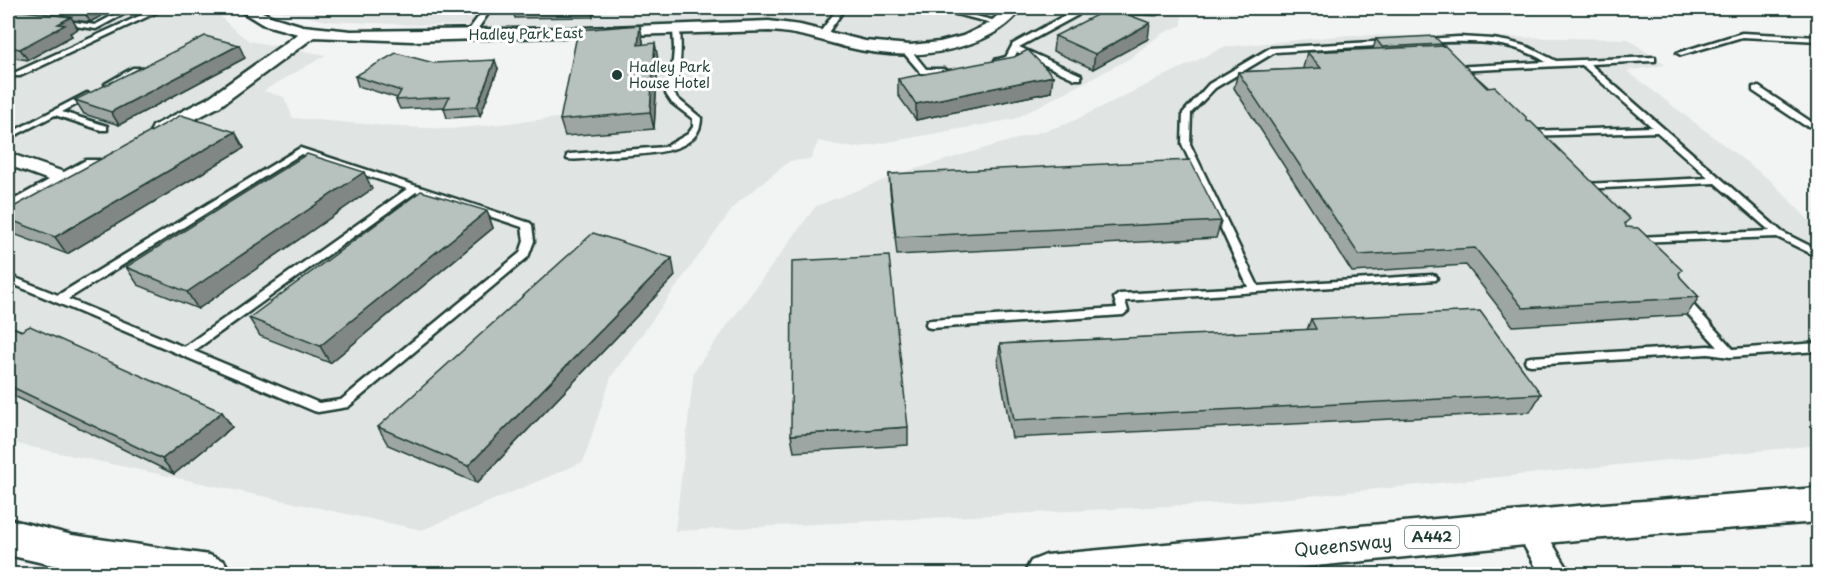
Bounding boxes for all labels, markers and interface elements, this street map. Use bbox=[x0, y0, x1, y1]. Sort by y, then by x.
street label: Hadley Park East bbox=[469, 22, 584, 45]
place label: Hadley Park House Hotel bbox=[629, 56, 711, 93]
marker: Hadley Park House Hotel bbox=[610, 68, 624, 82]
street label: Queensway bbox=[1292, 526, 1393, 563]
road number: A442 bbox=[1405, 526, 1459, 548]

